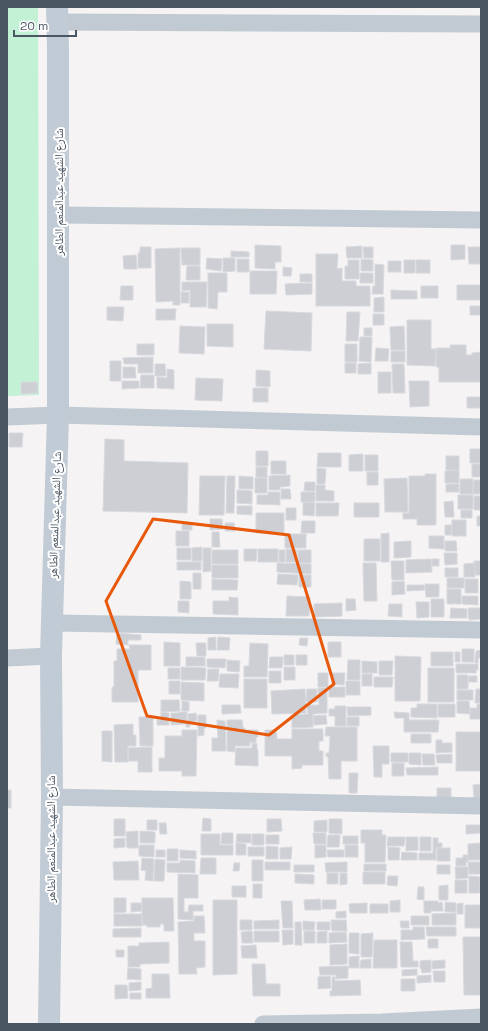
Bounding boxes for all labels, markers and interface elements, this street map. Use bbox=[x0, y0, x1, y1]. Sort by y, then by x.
scale bar bbox=[14, 12, 76, 38]
text: 20 m bbox=[20, 18, 48, 34]
street label: شارع الشهيد عبدالمنعم الطاهر bbox=[51, 128, 67, 257]
street label: شارع الشهيد عبدالمنعم الطاهر bbox=[45, 451, 65, 580]
street label: شارع الشهيد عبدالمنعم الطاهر bbox=[43, 775, 59, 904]

